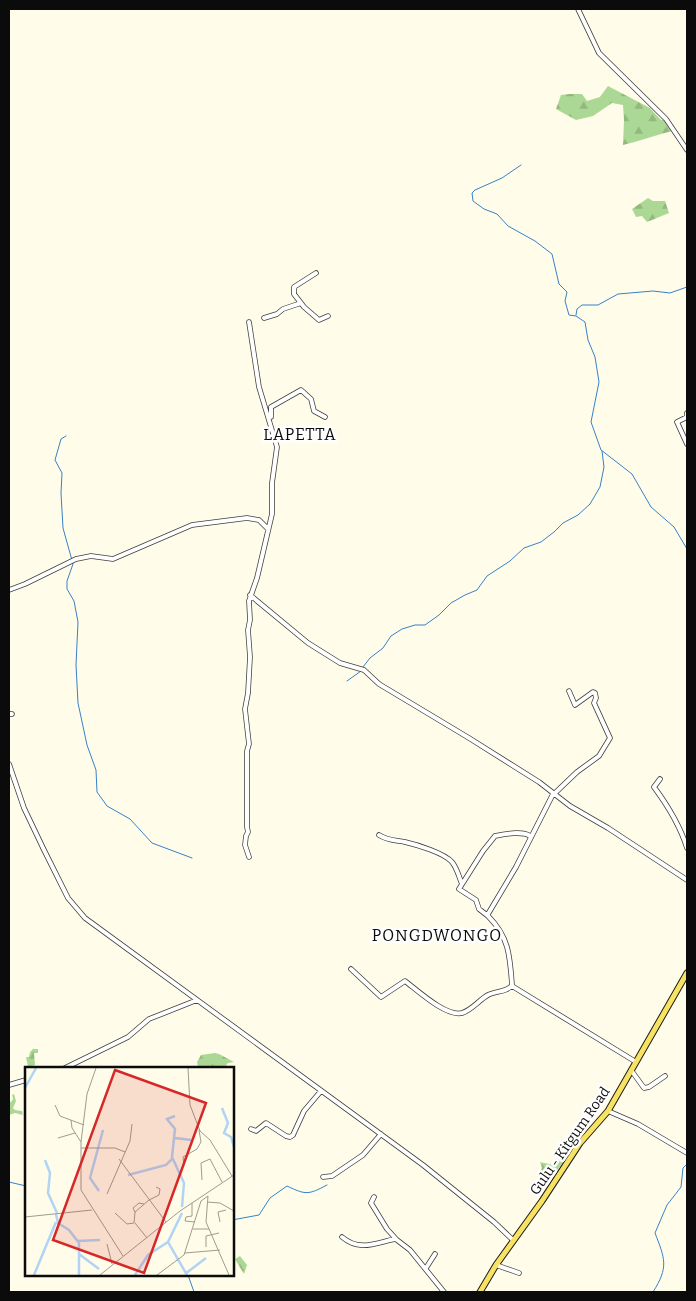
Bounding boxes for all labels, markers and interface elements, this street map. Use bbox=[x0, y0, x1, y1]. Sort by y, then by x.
district label: LAPETTA bbox=[263, 425, 337, 444]
district label: PONGDWONGO bbox=[372, 926, 502, 945]
inset map bbox=[25, 1067, 234, 1276]
street label: Gulu - Kitgum Road bbox=[526, 1084, 614, 1198]

